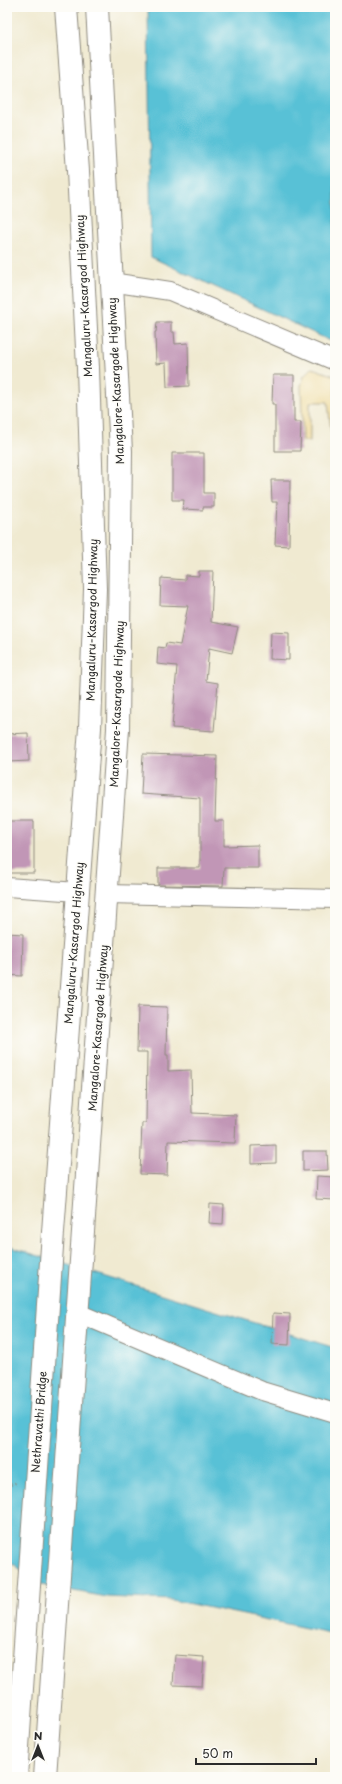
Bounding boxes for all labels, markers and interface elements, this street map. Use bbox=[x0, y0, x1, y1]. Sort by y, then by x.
street label: Mangaluru-Kasargod Highway bbox=[71, 214, 96, 378]
street label: Mangalore-Kasargode Highway bbox=[103, 297, 128, 465]
street label: Mangaluru-Kasargod Highway bbox=[82, 539, 101, 701]
street label: Mangalore-Kasargode Highway bbox=[105, 620, 128, 788]
street label: Mangaluru-Kasargod Highway bbox=[59, 861, 88, 1025]
street label: Mangalore-Kasargode Highway bbox=[83, 944, 112, 1112]
street label: Nethravathi Bridge bbox=[26, 1370, 51, 1473]
north arrow bbox=[18, 1726, 58, 1766]
text: N bbox=[34, 1727, 43, 1744]
scale bar bbox=[196, 1740, 316, 1766]
text: 50 m bbox=[202, 1744, 233, 1762]

